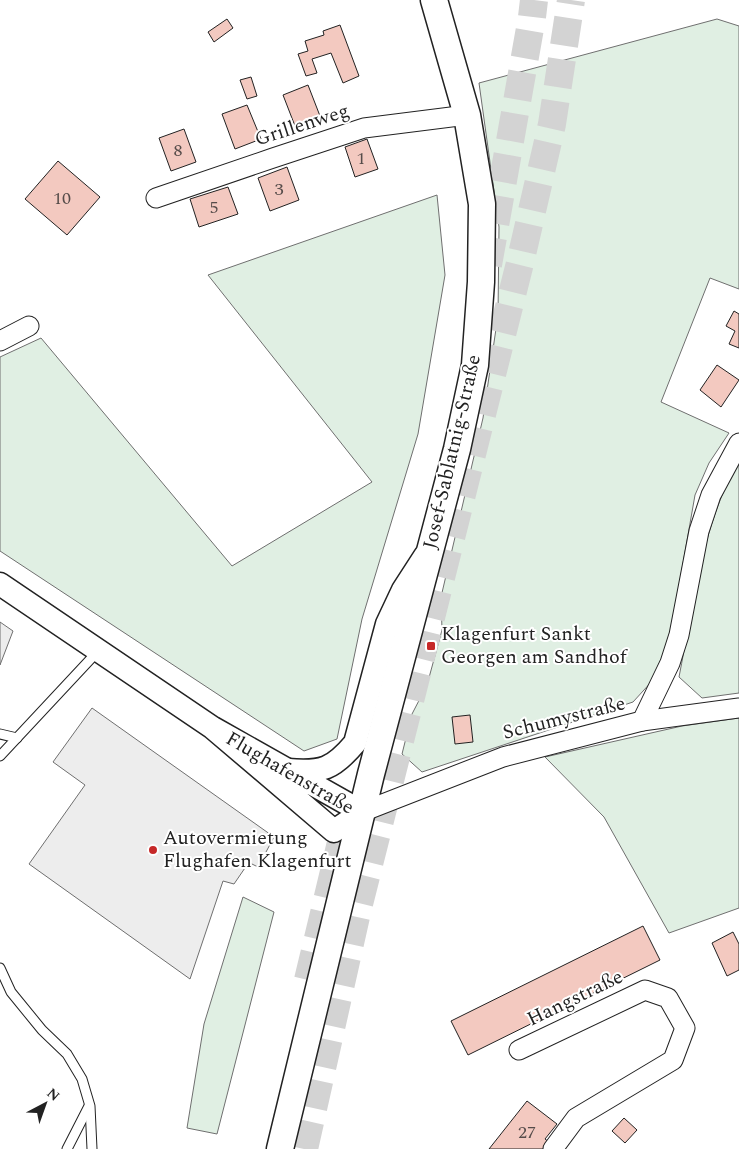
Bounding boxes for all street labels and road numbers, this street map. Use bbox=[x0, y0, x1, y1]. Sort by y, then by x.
street label: Grillenweg bbox=[251, 96, 353, 154]
street label: Josef-Sablatnig-Straße bbox=[415, 352, 489, 552]
street label: Schumystraße bbox=[500, 688, 628, 748]
street label: Flughafenstraße bbox=[220, 724, 360, 822]
street label: Hangstraße bbox=[522, 962, 628, 1034]

